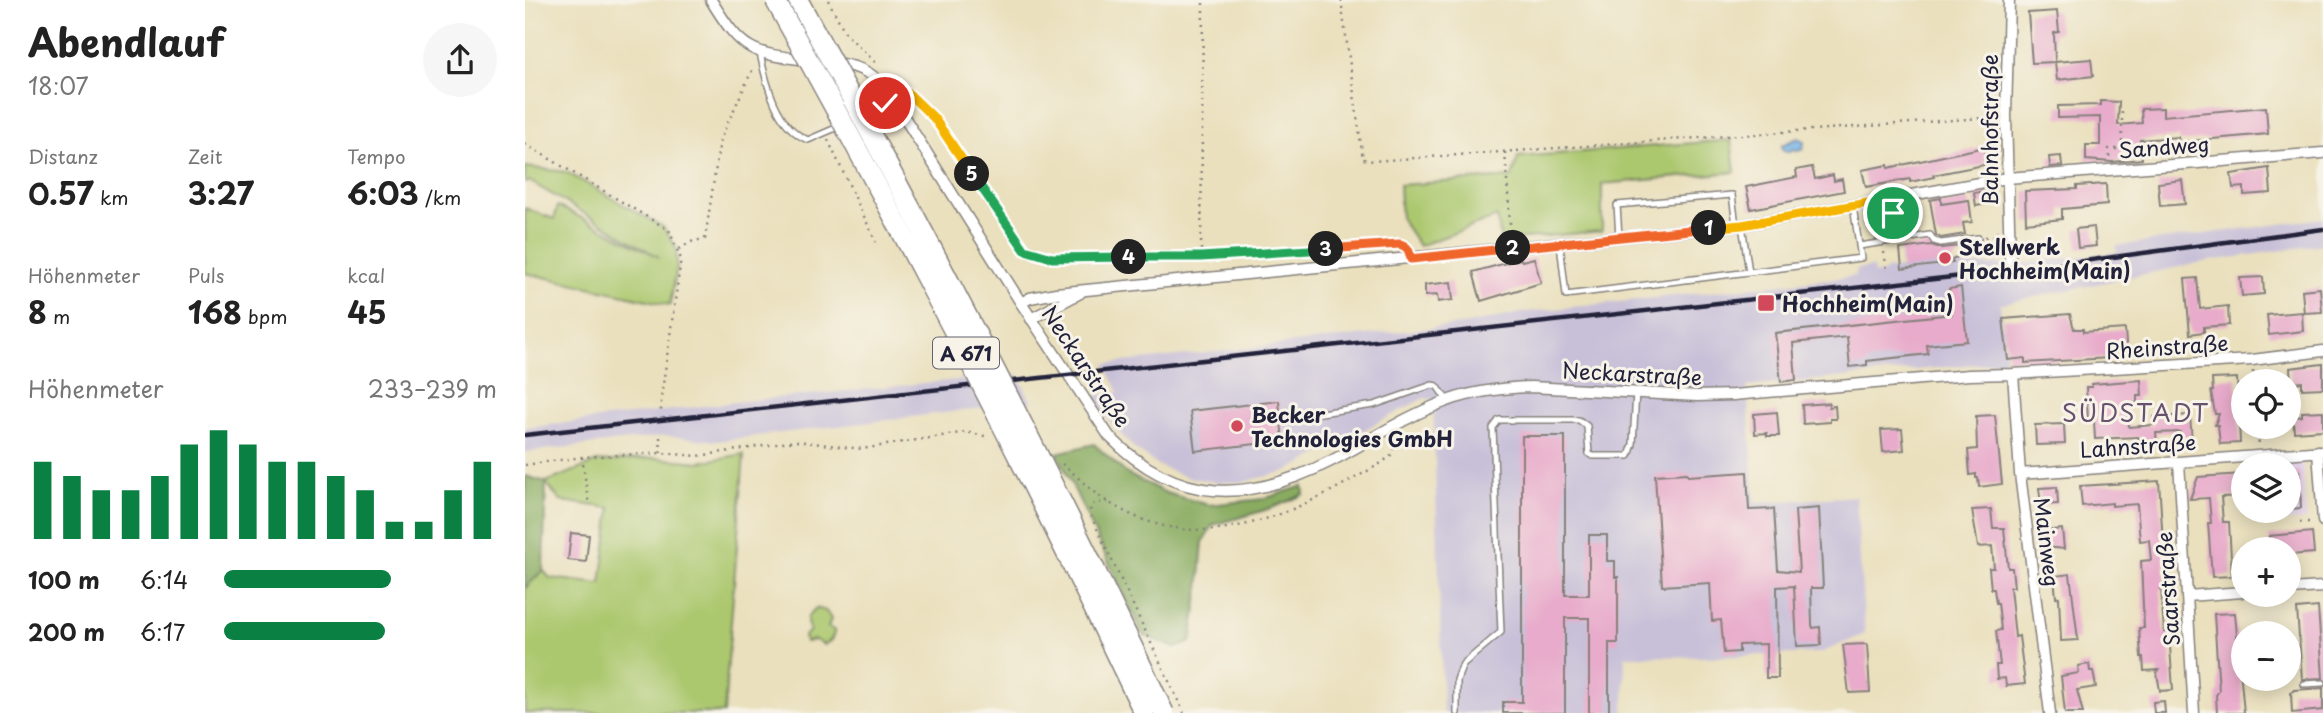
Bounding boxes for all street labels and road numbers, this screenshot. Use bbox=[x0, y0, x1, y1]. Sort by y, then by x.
street label: Bahnhofstraße bbox=[1973, 54, 2005, 206]
street label: Sandweg bbox=[2117, 127, 2211, 165]
street label: Neckarstraße bbox=[1034, 299, 1140, 433]
street label: Rheinstraße bbox=[2105, 326, 2229, 366]
road number: A 671 bbox=[933, 338, 999, 368]
street label: Neckarstraße bbox=[1561, 353, 1703, 393]
street label: Lahnstraße bbox=[2079, 425, 2197, 465]
street label: Mainweg bbox=[2027, 495, 2069, 589]
street label: Saarstraße bbox=[2147, 531, 2187, 647]

